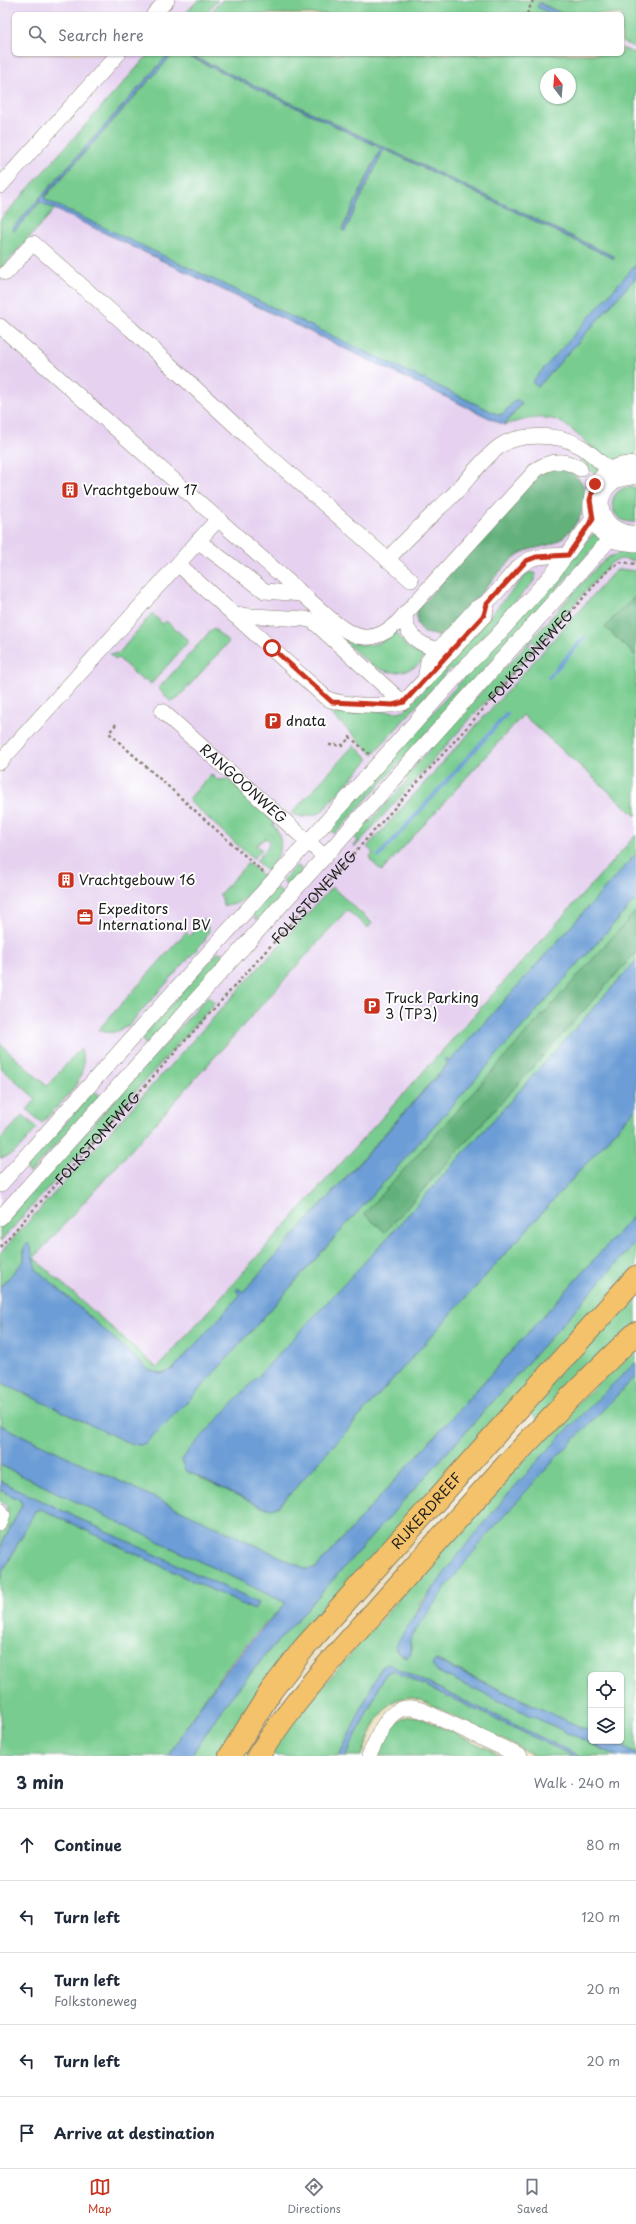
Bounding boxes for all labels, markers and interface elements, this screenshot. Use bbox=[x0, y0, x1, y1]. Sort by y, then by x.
search box bbox=[12, 12, 624, 56]
icon: search bbox=[26, 23, 48, 45]
text: Search here bbox=[58, 23, 144, 46]
north arrow bbox=[540, 68, 576, 104]
route end bbox=[586, 475, 604, 493]
place label: Vrachtgebouw 17 bbox=[83, 479, 198, 500]
building icon: Vrachtgebouw 17 bbox=[60, 480, 80, 500]
street label: FOLKSTONEWEG bbox=[483, 605, 578, 707]
route start bbox=[263, 639, 281, 657]
place label: dnata bbox=[286, 710, 326, 731]
parking icon: dnata bbox=[263, 711, 283, 731]
street label: RANGOONWEG bbox=[195, 739, 292, 828]
street label: FOLKSTONEWEG bbox=[266, 846, 361, 948]
place label: Vrachtgebouw 16 bbox=[79, 869, 196, 890]
building icon: Vrachtgebouw 16 bbox=[56, 870, 76, 890]
place label: Expeditors International BV bbox=[98, 898, 211, 935]
office icon: Expeditors International BV bbox=[75, 907, 95, 927]
place label: Truck Parking 3 (TP3) bbox=[385, 987, 479, 1024]
parking icon: Truck Parking 3 (TP3) bbox=[362, 996, 382, 1016]
street label: FOLKSTONEWEG bbox=[50, 1087, 145, 1189]
street label: RIJKERDREEF bbox=[386, 1468, 466, 1554]
map controls bbox=[588, 1672, 624, 1744]
button: locate bbox=[588, 1672, 624, 1708]
button: layers bbox=[588, 1708, 624, 1744]
text: 3 min bbox=[16, 1769, 64, 1795]
text: Walk · 240 m bbox=[534, 1773, 620, 1792]
text: Continue bbox=[54, 1833, 122, 1856]
icon: ahead bbox=[16, 1834, 38, 1856]
text: 80 m bbox=[586, 1835, 620, 1854]
text: Turn left bbox=[54, 1905, 120, 1928]
icon: left bbox=[16, 1906, 38, 1928]
text: 120 m bbox=[581, 1907, 620, 1926]
text: Turn left bbox=[54, 1968, 120, 1991]
icon: left bbox=[16, 1978, 38, 2000]
text: 20 m bbox=[586, 1979, 620, 1998]
text: Folkstoneweg bbox=[54, 1991, 137, 2010]
text: Turn left bbox=[54, 2049, 120, 2072]
icon: left bbox=[16, 2050, 38, 2072]
text: 20 m bbox=[586, 2051, 620, 2070]
text: Arrive at destination bbox=[54, 2121, 215, 2144]
icon: arrive bbox=[16, 2122, 38, 2144]
tab: Map bbox=[88, 2176, 111, 2217]
tab: Directions bbox=[287, 2176, 341, 2217]
tab: Saved bbox=[517, 2176, 548, 2217]

